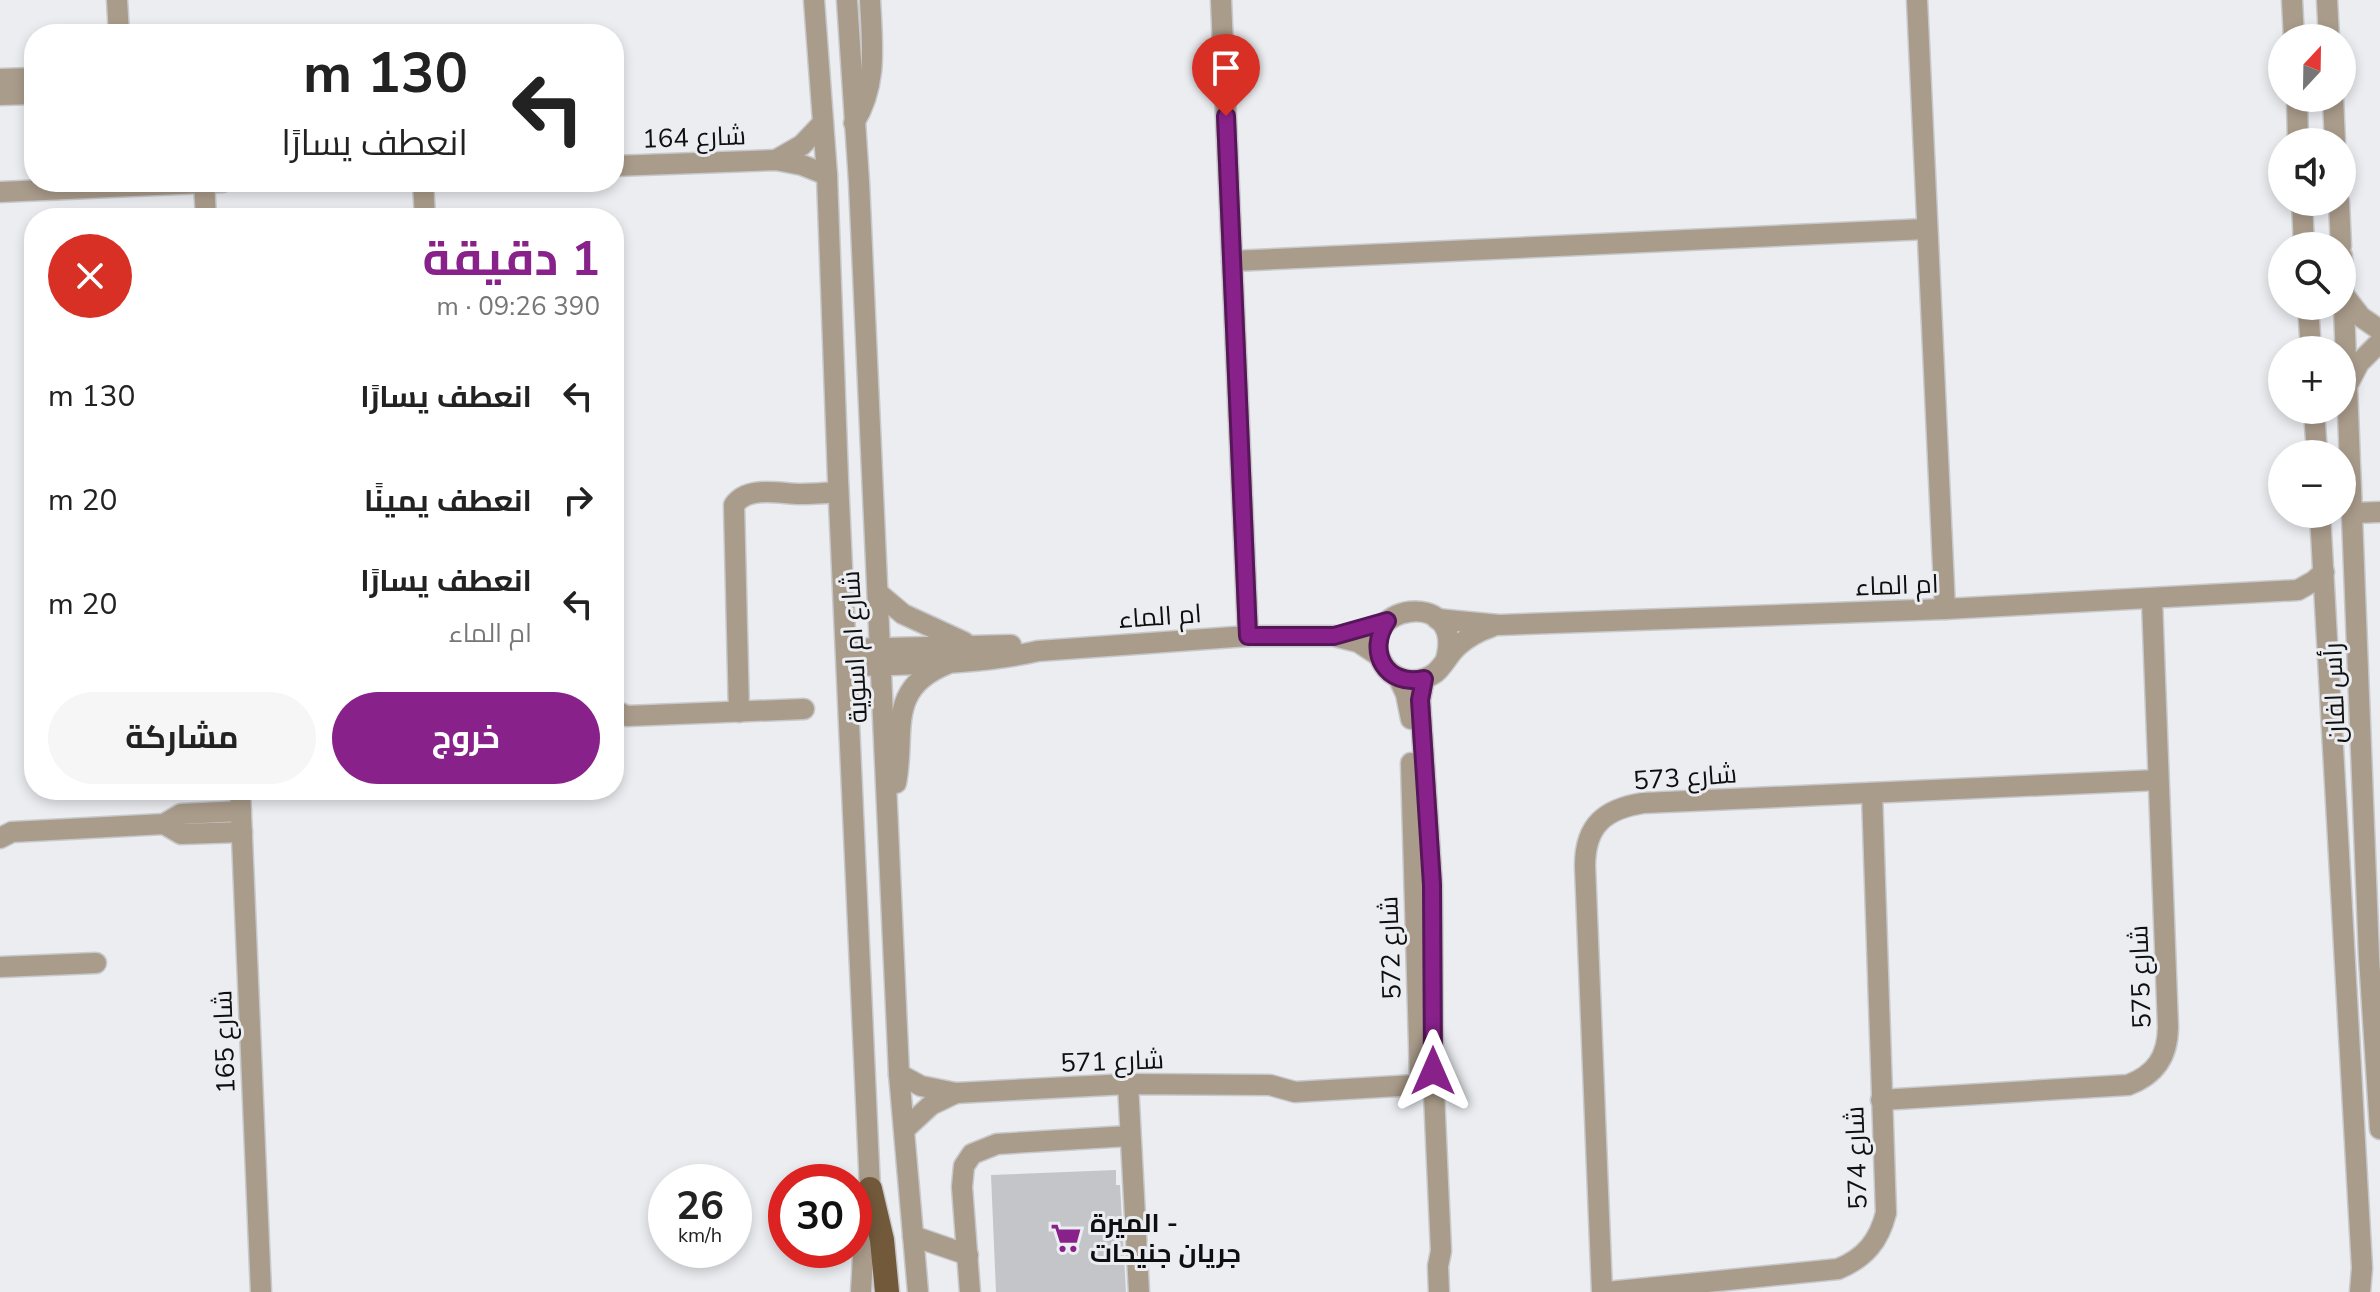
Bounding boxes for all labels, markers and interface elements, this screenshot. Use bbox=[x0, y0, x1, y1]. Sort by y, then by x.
north arrow bbox=[2268, 24, 2356, 112]
map controls bbox=[2268, 24, 2356, 528]
pin bbox=[1192, 34, 1260, 116]
text: 130 m bbox=[303, 35, 468, 112]
icon: arrive bbox=[1204, 46, 1248, 90]
icon: left bbox=[496, 56, 600, 160]
street label: شارع 164 bbox=[642, 118, 747, 157]
text: انعطف يسارًا bbox=[281, 119, 468, 168]
button: sound bbox=[2268, 128, 2356, 216]
text: 1 دقيقة bbox=[423, 226, 600, 292]
button: search bbox=[2268, 232, 2356, 320]
button: close bbox=[48, 234, 132, 318]
text: 390 m · 09:26 bbox=[437, 289, 600, 324]
button: + bbox=[2268, 336, 2356, 424]
icon: left bbox=[556, 374, 600, 418]
text: 130 m bbox=[48, 376, 135, 417]
text: انعطف يسارًا bbox=[360, 377, 532, 418]
button: − bbox=[2268, 440, 2356, 528]
icon: right bbox=[556, 478, 600, 522]
text: 20 m bbox=[48, 480, 117, 521]
text: انعطف يمينًا bbox=[364, 481, 532, 522]
text: انعطف يسارًا bbox=[360, 561, 532, 602]
street label: ام الماء bbox=[1855, 567, 1939, 604]
street label: شارع ام اسوية bbox=[833, 570, 876, 724]
icon: left bbox=[556, 582, 600, 626]
text: 20 m bbox=[48, 584, 117, 625]
street label: ام الماء bbox=[1117, 596, 1203, 637]
text: ام الماء bbox=[449, 616, 532, 651]
street label: رأس لفان bbox=[2315, 642, 2354, 744]
button: مشاركة bbox=[48, 692, 316, 784]
button: خروج bbox=[332, 692, 600, 784]
street label: شارع 573 bbox=[1632, 756, 1738, 799]
street label: شارع 572 bbox=[1371, 895, 1410, 1000]
street label: شارع 575 bbox=[2121, 924, 2160, 1029]
street label: شارع 165 bbox=[205, 989, 244, 1094]
position arrow bbox=[1391, 1029, 1475, 1113]
street label: شارع 571 bbox=[1060, 1042, 1165, 1081]
street label: شارع 574 bbox=[1837, 1105, 1876, 1210]
speed limit sign: 30 bbox=[768, 1164, 872, 1268]
text: 26 bbox=[676, 1179, 724, 1233]
place label: الميرة - جريان جنيحات bbox=[1090, 1206, 1241, 1271]
supermarket icon: الميرة - جريان جنيحات bbox=[1049, 1221, 1083, 1255]
text: km/h bbox=[678, 1222, 722, 1249]

